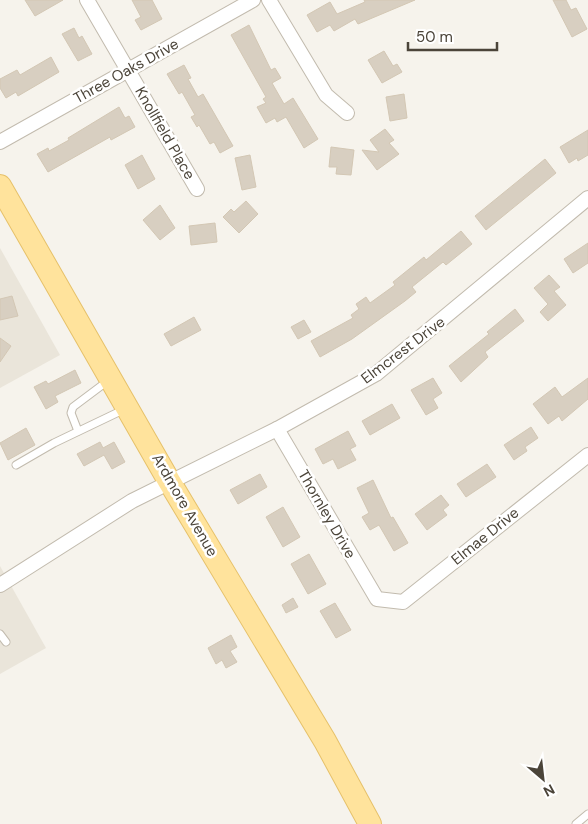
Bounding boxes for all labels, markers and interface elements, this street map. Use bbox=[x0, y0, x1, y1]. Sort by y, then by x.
scale bar bbox=[408, 20, 497, 52]
text: 50 m bbox=[416, 27, 453, 47]
street label: Three Oaks Drive bbox=[70, 34, 182, 108]
street label: Knollfield Place bbox=[130, 83, 200, 183]
street label: Elmcrest Drive bbox=[357, 312, 449, 388]
street label: Ardmore Avenue bbox=[147, 450, 223, 560]
street label: Thornley Drive bbox=[293, 466, 361, 562]
street label: Elmae Drive bbox=[447, 503, 523, 569]
north arrow bbox=[518, 754, 568, 804]
text: N bbox=[540, 780, 558, 801]

